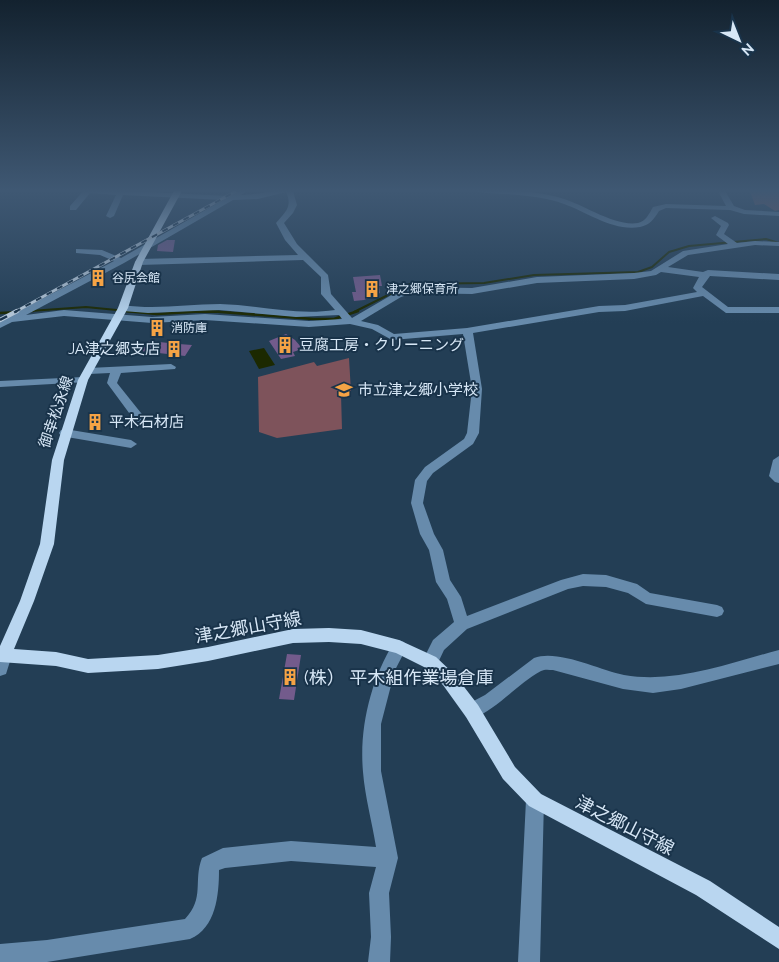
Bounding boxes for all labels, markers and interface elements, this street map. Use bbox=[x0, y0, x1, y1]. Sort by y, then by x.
north arrow bbox=[714, 15, 764, 65]
text: N bbox=[739, 40, 757, 59]
building icon: 谷尻会館 bbox=[88, 268, 108, 288]
place label: 谷尻会館 bbox=[112, 271, 160, 285]
building icon: 津之郷保育所 bbox=[362, 279, 382, 299]
place label: 津之郷保育所 bbox=[386, 282, 458, 296]
building icon: 消防庫 bbox=[147, 318, 167, 338]
place label: 消防庫 bbox=[171, 321, 207, 335]
building icon: 豆腐工房・クリーニング bbox=[275, 335, 295, 355]
place label: 豆腐工房・クリーニング bbox=[299, 336, 464, 354]
building icon: JA津之郷支店 bbox=[164, 339, 184, 359]
place label: JA津之郷支店 bbox=[68, 340, 160, 358]
street label: 御幸松永線 bbox=[35, 374, 77, 450]
school or university icon: 市立津之郷小学校 bbox=[334, 380, 354, 400]
place label: 市立津之郷小学校 bbox=[358, 381, 478, 399]
building icon: 平木石材店 bbox=[85, 412, 105, 432]
place label: 平木石材店 bbox=[109, 413, 184, 431]
street label: 津之郷山守線 bbox=[193, 607, 303, 647]
building icon: (株） 平木組作業場倉庫 bbox=[280, 667, 300, 687]
place label: (株） 平木組作業場倉庫 bbox=[304, 667, 493, 688]
street label: 津之郷山守線 bbox=[572, 791, 678, 859]

